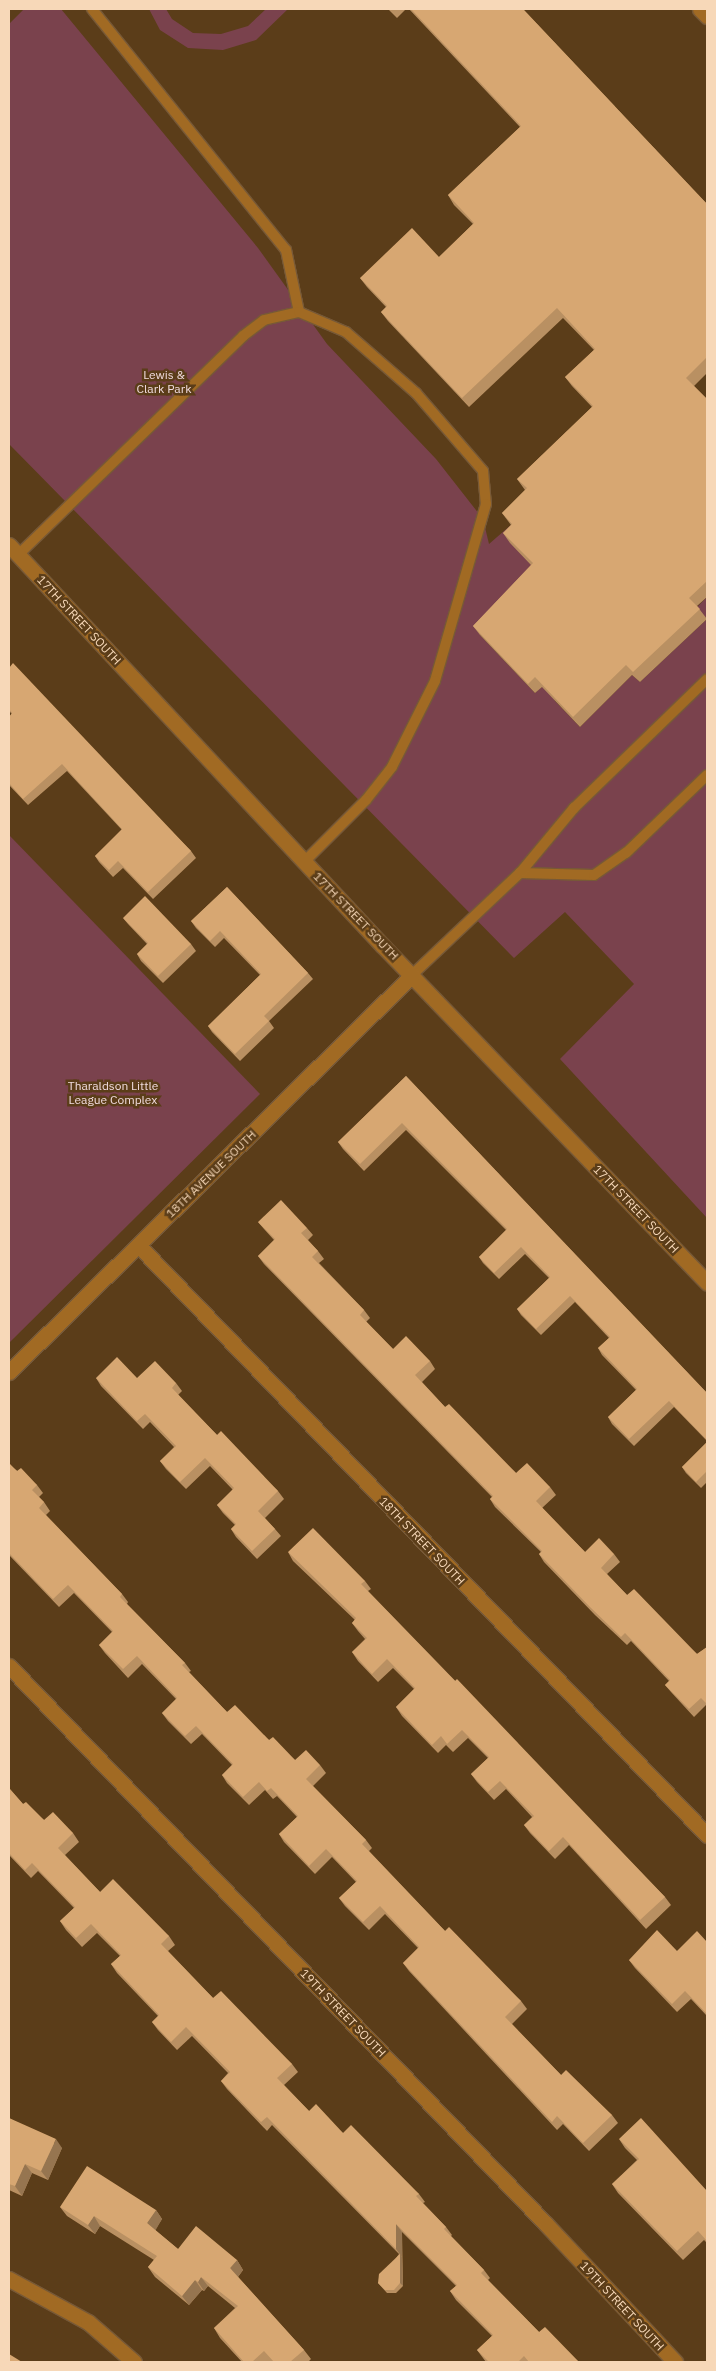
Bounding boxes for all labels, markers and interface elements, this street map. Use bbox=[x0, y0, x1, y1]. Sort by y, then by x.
park label: Lewis & Clark Park bbox=[137, 368, 191, 396]
street label: 17TH STREET SOUTH bbox=[34, 572, 124, 668]
street label: 17TH STREET SOUTH bbox=[310, 869, 402, 963]
park label: Tharaldson Little League Complex bbox=[68, 1079, 158, 1107]
street label: 18TH AVENUE SOUTH bbox=[163, 1127, 259, 1221]
street label: 17TH STREET SOUTH bbox=[590, 1162, 682, 1256]
street label: 18TH STREET SOUTH bbox=[376, 1494, 468, 1588]
street label: 19TH STREET SOUTH bbox=[297, 1966, 389, 2060]
street label: 19TH STREET SOUTH bbox=[577, 2258, 667, 2354]

